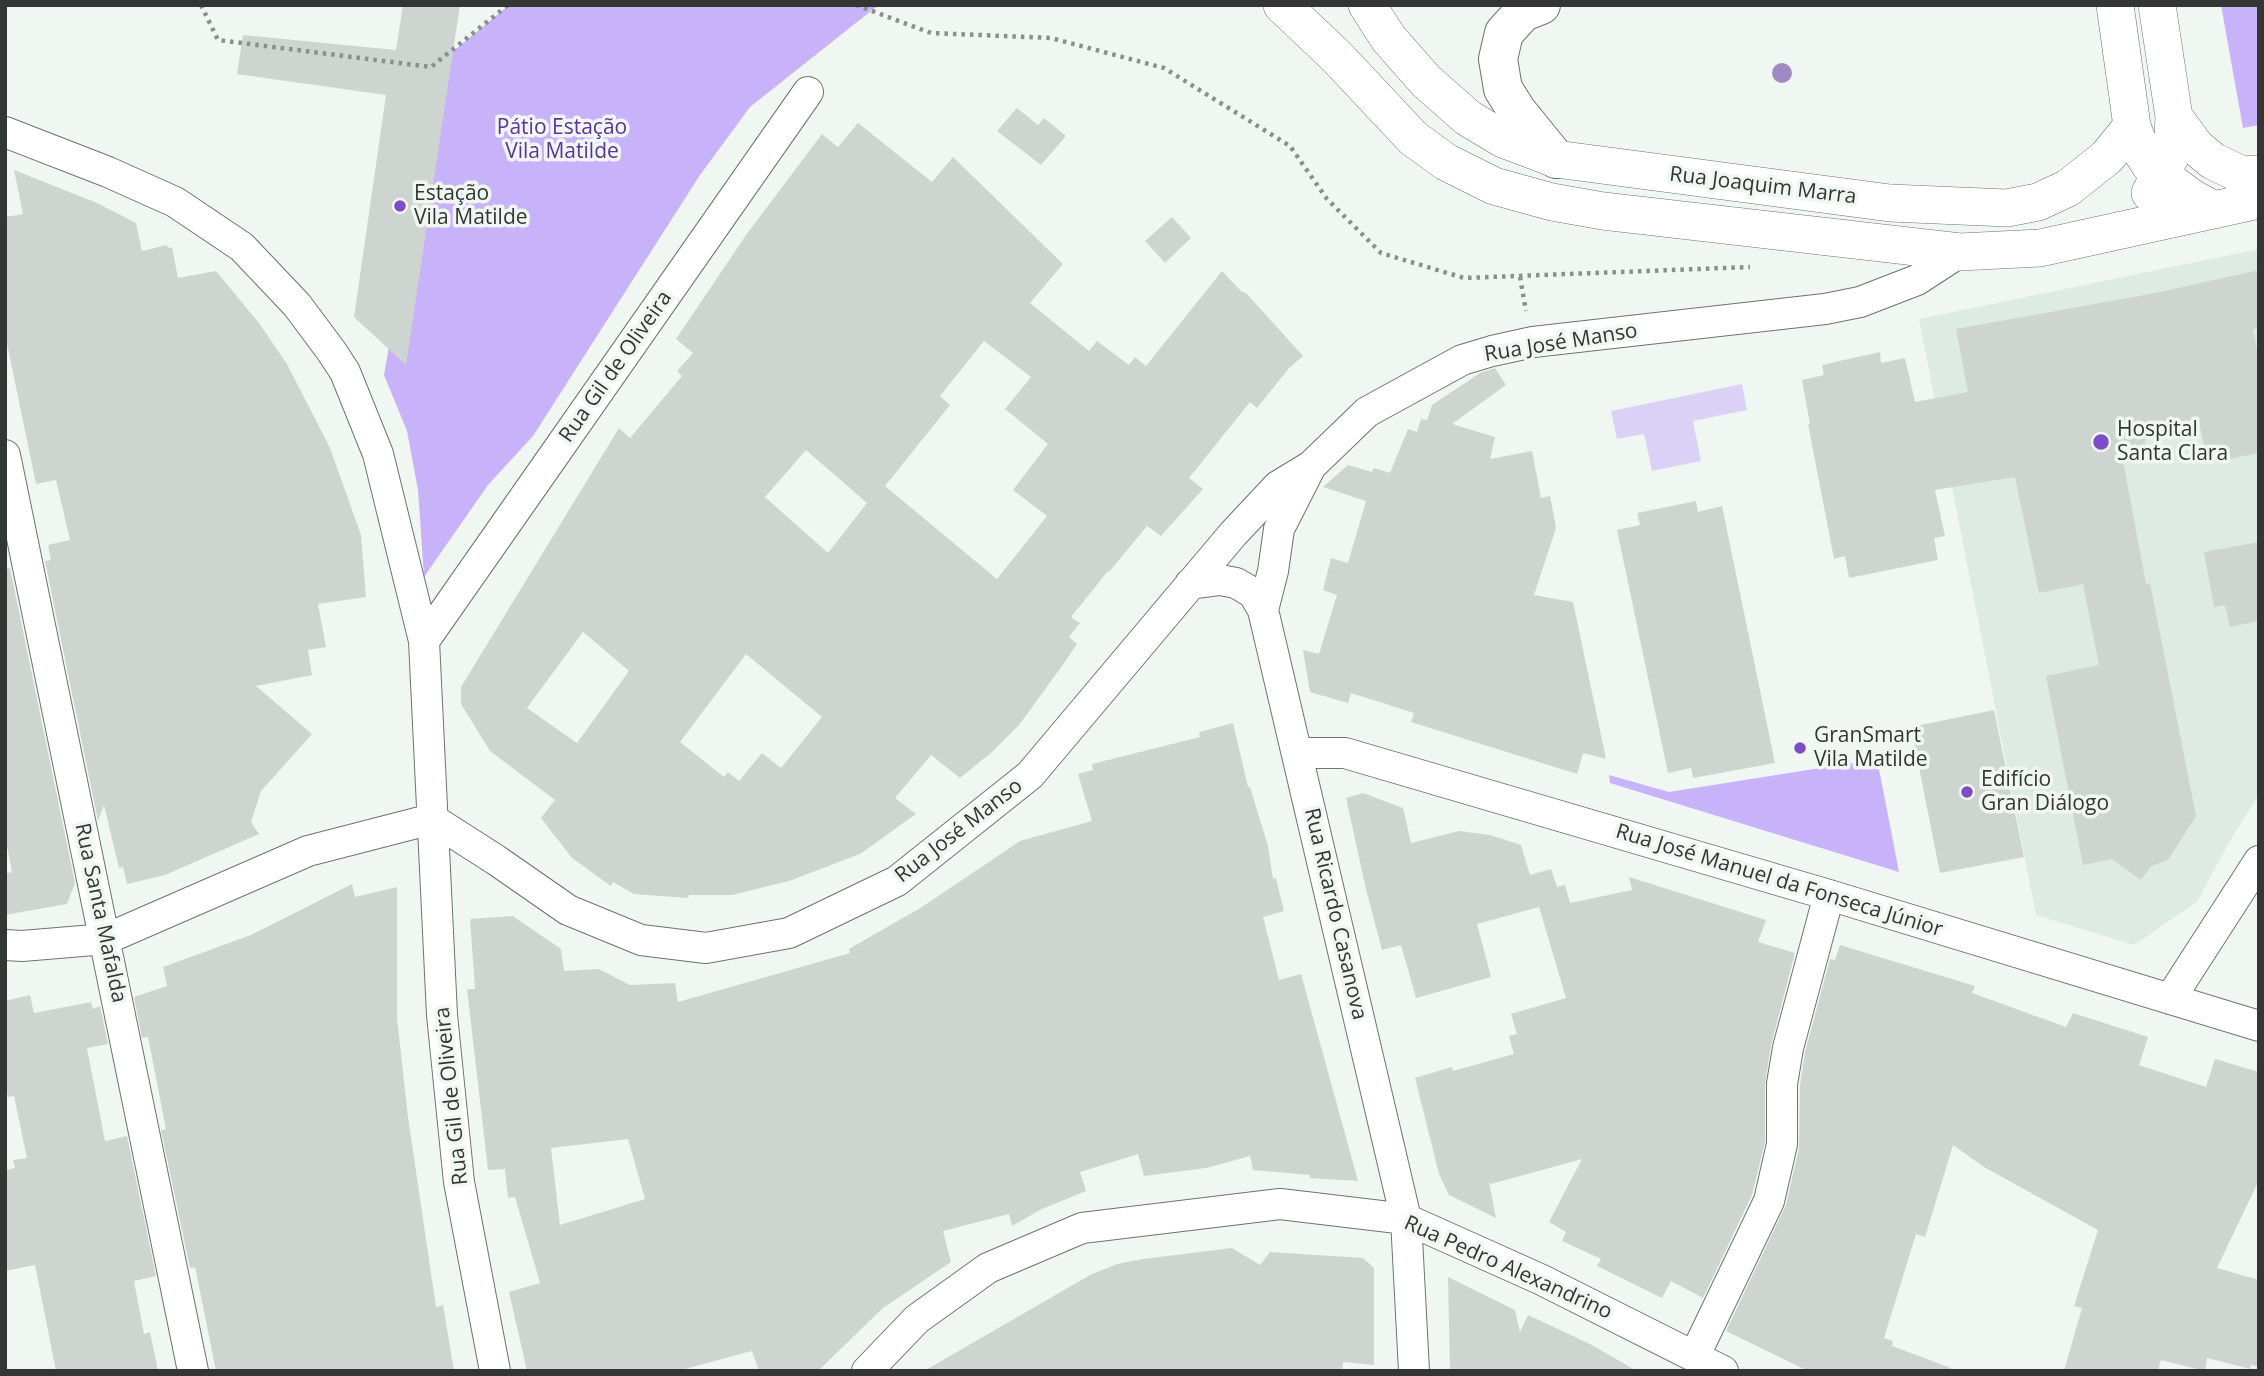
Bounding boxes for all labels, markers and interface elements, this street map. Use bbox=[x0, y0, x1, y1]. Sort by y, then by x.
park label: Pátio Estação Vila Matilde bbox=[497, 115, 627, 165]
street label: Rua Joaquim Marra bbox=[1668, 162, 1858, 210]
place label: Estação Vila Matilde bbox=[414, 181, 528, 231]
marker: Estação Vila Matilde bbox=[392, 198, 408, 214]
street label: Rua Gil de Oliveira bbox=[554, 286, 678, 448]
street label: Rua José Manso bbox=[1483, 318, 1639, 368]
place label: Hospital Santa Clara bbox=[2117, 417, 2228, 467]
marker: Hospital Santa Clara bbox=[2091, 432, 2111, 452]
place label: GranSmart Vila Matilde bbox=[1814, 723, 1928, 773]
marker: GranSmart Vila Matilde bbox=[1792, 740, 1808, 756]
place label: Edifício Gran Diálogo bbox=[1981, 767, 2109, 817]
street label: Rua José Manso bbox=[890, 773, 1028, 889]
marker: Edifício Gran Diálogo bbox=[1959, 784, 1975, 800]
street label: Rua Ricardo Casanova bbox=[1298, 806, 1372, 1022]
street label: Rua José Manuel da Fonseca Júnior bbox=[1612, 819, 1946, 943]
street label: Rua Santa Mafalda bbox=[69, 821, 131, 1005]
street label: Rua Gil de Oliveira bbox=[430, 1006, 474, 1186]
street label: Rua Pedro Alexandrino bbox=[1400, 1211, 1616, 1325]

